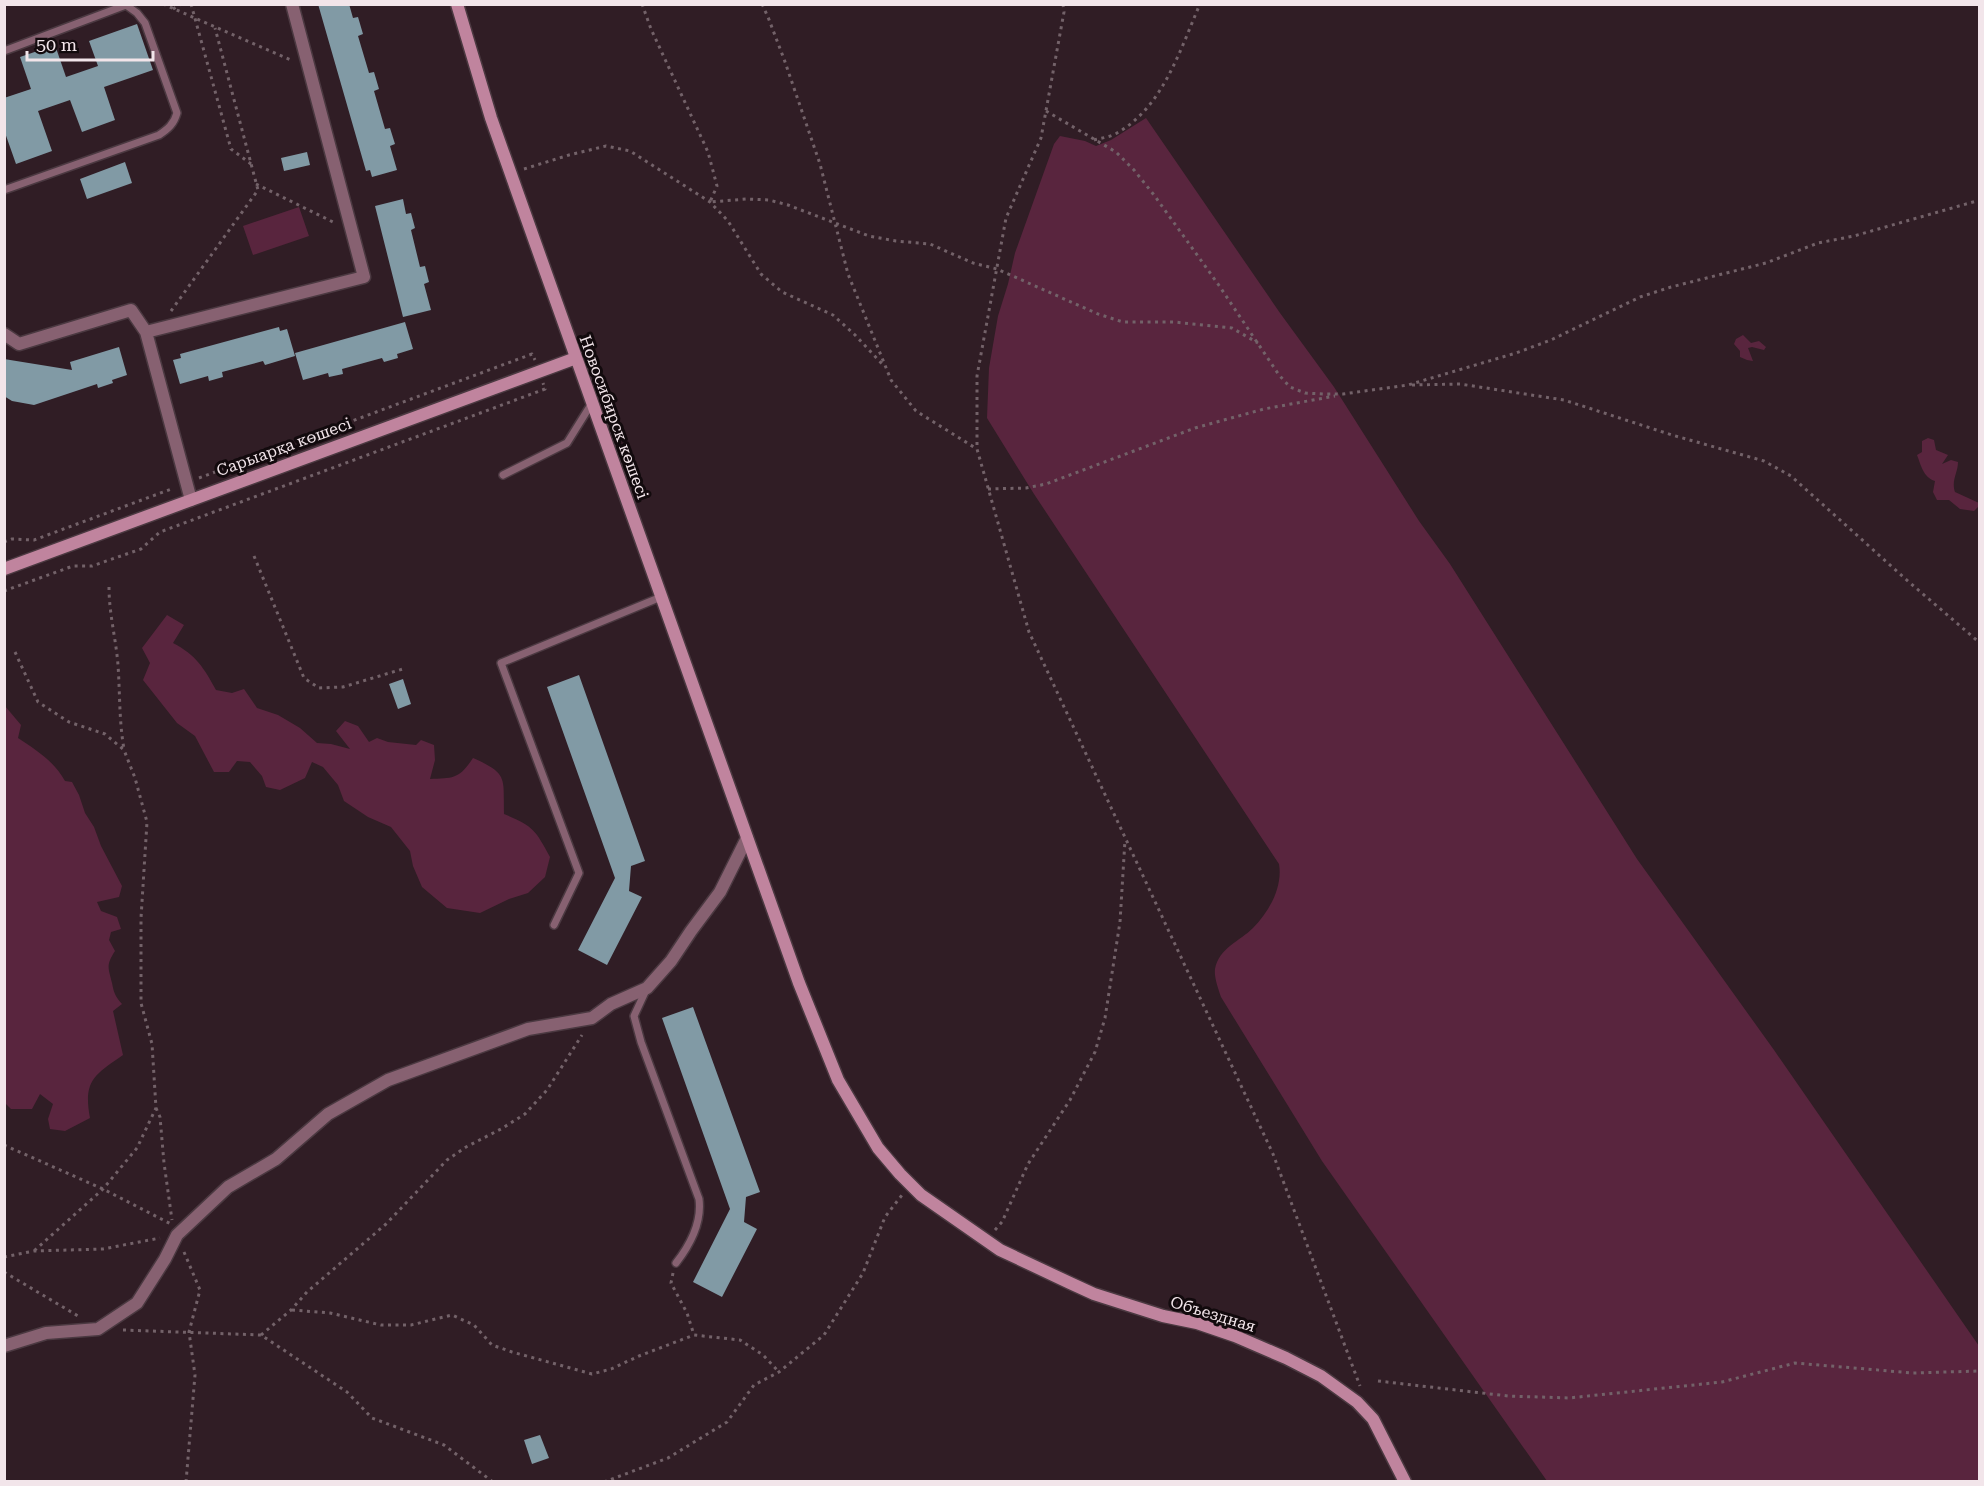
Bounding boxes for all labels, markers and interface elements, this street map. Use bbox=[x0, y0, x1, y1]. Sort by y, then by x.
scale bar bbox=[27, 24, 153, 62]
text: 50 m bbox=[36, 34, 77, 55]
street label: Новосибирск көшесі bbox=[576, 333, 652, 501]
street label: Сарыарқа көшесі bbox=[214, 414, 354, 480]
street label: Объездная bbox=[1168, 1292, 1258, 1336]

